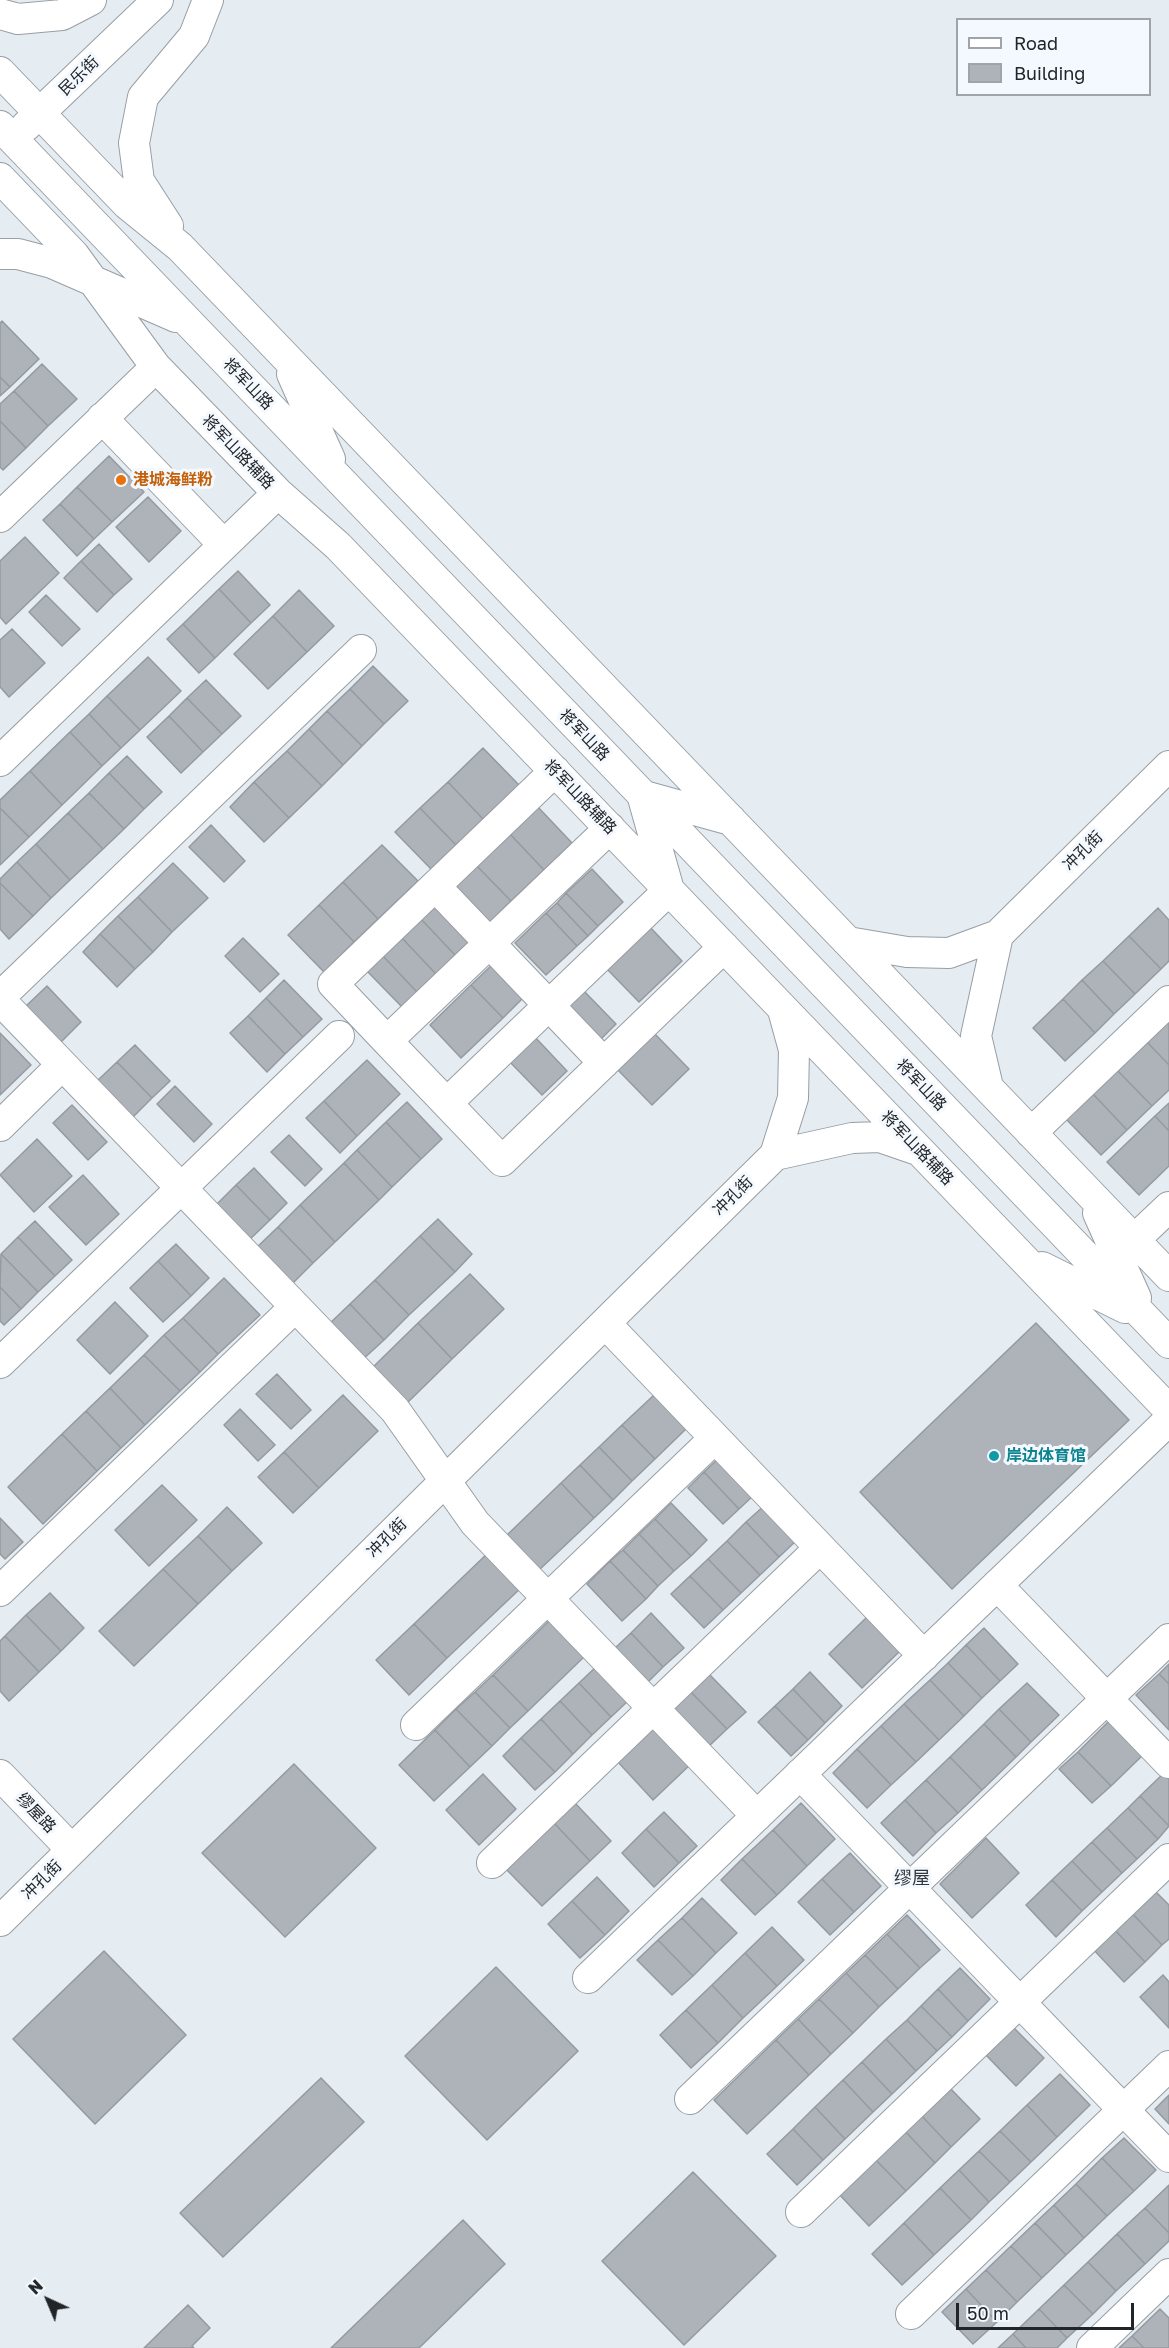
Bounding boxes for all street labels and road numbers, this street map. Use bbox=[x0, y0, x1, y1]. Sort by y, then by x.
street label: 民乐街 bbox=[55, 52, 103, 100]
street label: 将军山路 bbox=[219, 354, 277, 414]
street label: 将军山路辅路 bbox=[198, 411, 278, 493]
street label: 将军山路 bbox=[555, 705, 613, 765]
street label: 将军山路辅路 bbox=[540, 756, 620, 838]
street label: 冲孔街 bbox=[1059, 827, 1107, 875]
street label: 将军山路 bbox=[892, 1055, 950, 1115]
street label: 将军山路辅路 bbox=[877, 1107, 957, 1189]
street label: 冲孔街 bbox=[709, 1172, 757, 1220]
street label: 冲孔街 bbox=[363, 1514, 411, 1562]
street label: 缪屋路 bbox=[12, 1789, 60, 1837]
street label: 冲孔街 bbox=[18, 1856, 66, 1904]

